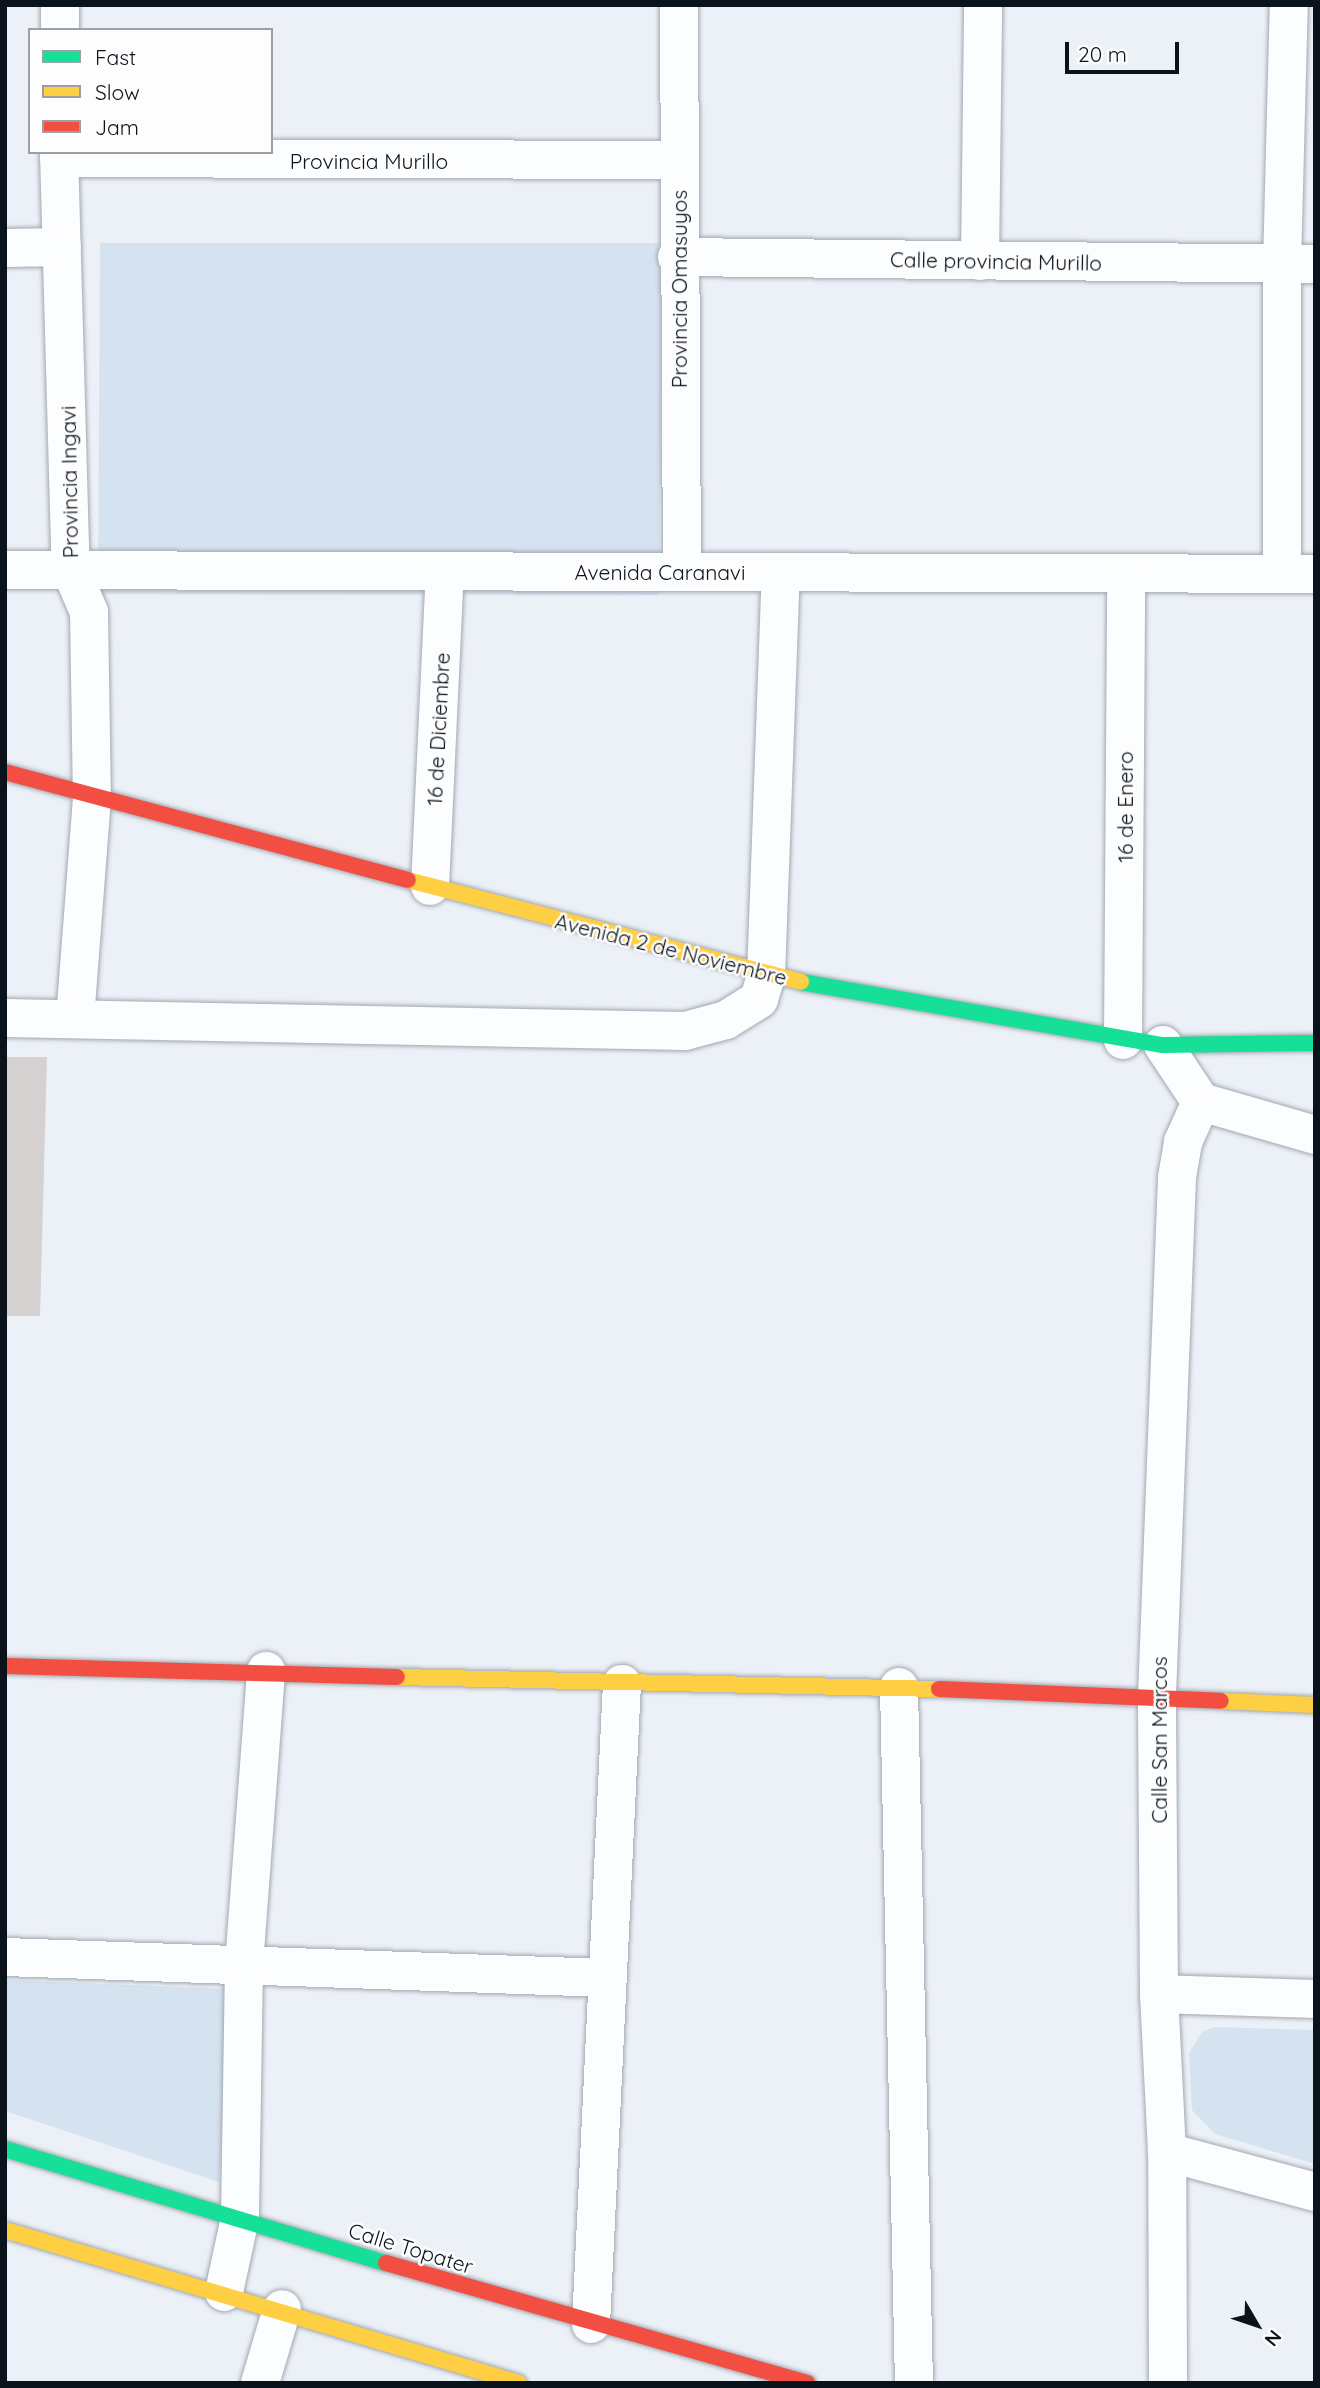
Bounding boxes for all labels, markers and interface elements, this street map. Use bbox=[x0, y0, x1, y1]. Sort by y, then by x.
legend bbox=[28, 28, 273, 154]
scale bar bbox=[1068, 28, 1182, 72]
text: 20 m bbox=[1078, 41, 1127, 67]
text: Fast bbox=[95, 44, 136, 70]
text: Slow bbox=[95, 79, 140, 105]
text: Jam bbox=[95, 114, 139, 140]
street label: Provincia Murillo bbox=[290, 148, 448, 174]
street label: Provincia Omasuyos bbox=[666, 190, 692, 388]
street label: Calle provincia Murillo bbox=[890, 247, 1102, 275]
street label: Provincia Ingavi bbox=[55, 405, 83, 559]
street label: Avenida Caranavi bbox=[575, 559, 745, 585]
street label: 16 de Diciembre bbox=[421, 652, 455, 806]
street label: 16 de Enero bbox=[1112, 751, 1138, 863]
street label: Avenida 2 de Noviembre bbox=[552, 908, 790, 990]
street label: Calle San Marcos bbox=[1146, 1656, 1172, 1824]
street label: Calle Topater bbox=[346, 2217, 476, 2279]
north arrow bbox=[1222, 2290, 1292, 2360]
text: N bbox=[1260, 2325, 1287, 2351]

